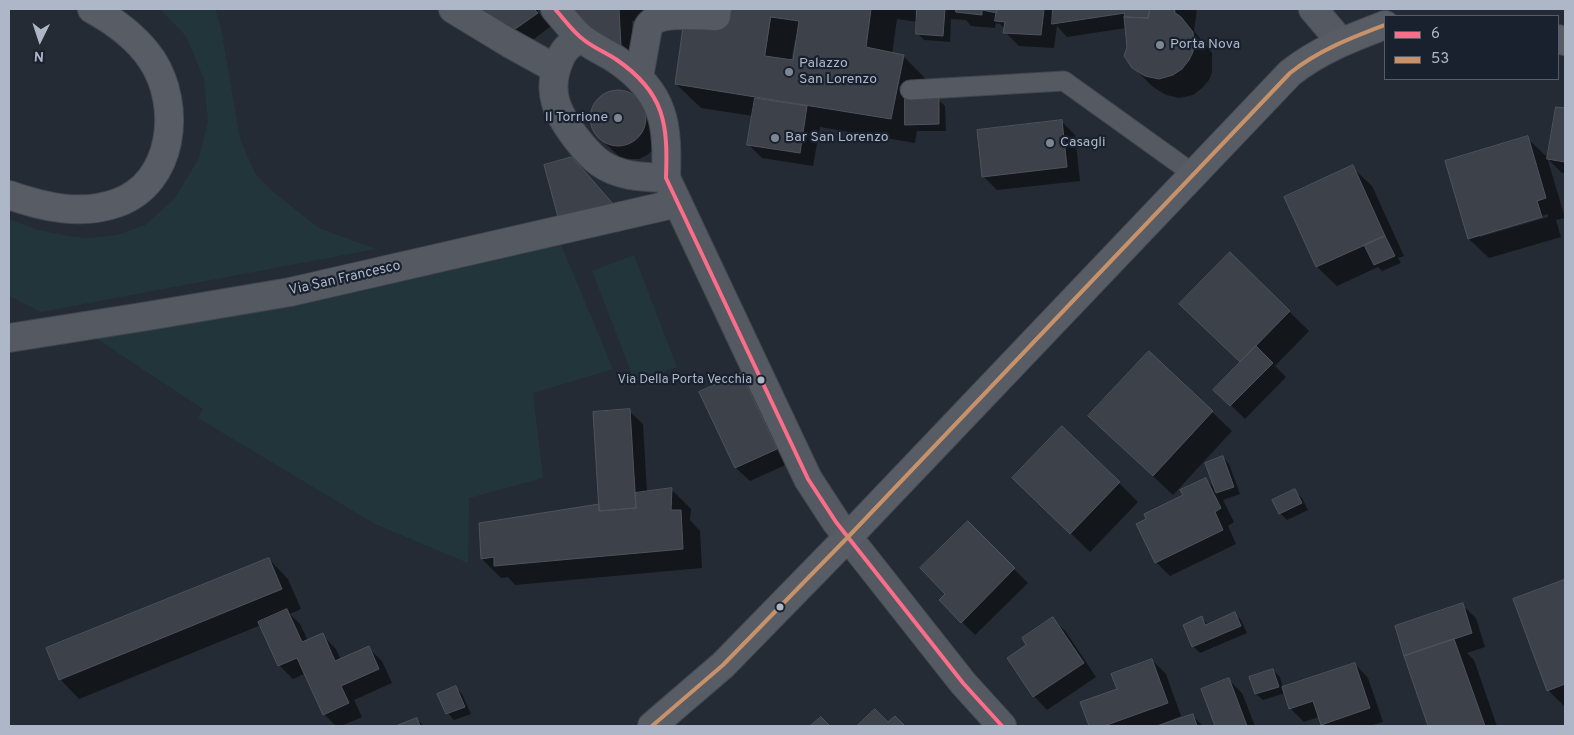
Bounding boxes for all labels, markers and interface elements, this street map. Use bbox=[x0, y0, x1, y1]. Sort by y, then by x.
north arrow bbox=[15, 15, 65, 65]
legend bbox=[1384, 15, 1559, 80]
text: 6 bbox=[1431, 25, 1440, 44]
place label: Porta Nova bbox=[1170, 37, 1240, 53]
marker: Porta Nova bbox=[1154, 39, 1166, 51]
text: N bbox=[33, 47, 45, 64]
text: 53 bbox=[1431, 50, 1449, 69]
place label: Palazzo San Lorenzo bbox=[799, 56, 877, 88]
marker: Palazzo San Lorenzo bbox=[783, 66, 795, 78]
place label: Il Torrione bbox=[545, 110, 608, 126]
marker: Il Torrione bbox=[612, 112, 624, 124]
place label: Bar San Lorenzo bbox=[785, 130, 889, 146]
marker: Bar San Lorenzo bbox=[769, 132, 781, 144]
place label: Casagli bbox=[1060, 135, 1106, 151]
marker: Casagli bbox=[1044, 137, 1056, 149]
street label: Via San Francesco bbox=[288, 258, 402, 300]
place label: Via Della Porta Vecchia bbox=[618, 372, 752, 388]
marker: Via Della Porta Vecchia bbox=[756, 375, 766, 385]
unlabelled marker bbox=[775, 602, 785, 612]

